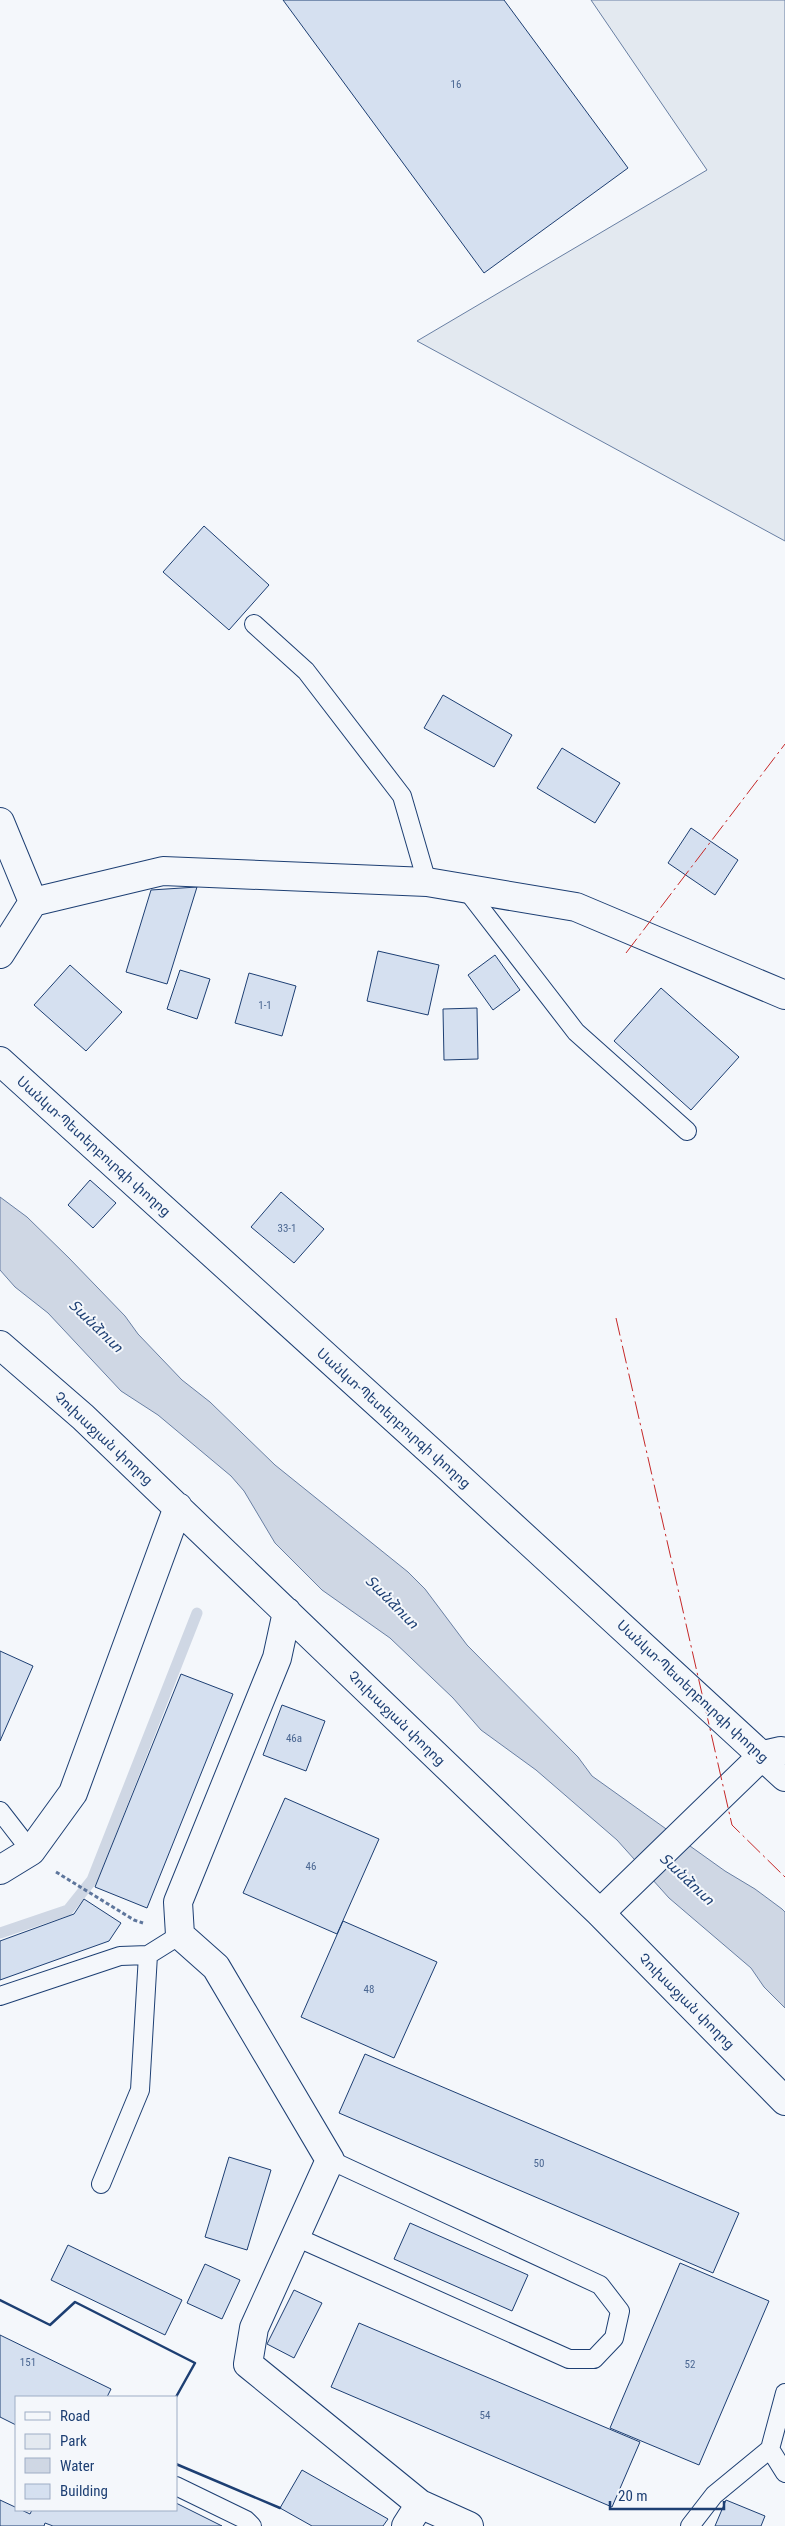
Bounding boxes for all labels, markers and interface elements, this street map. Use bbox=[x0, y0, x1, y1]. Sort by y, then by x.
house number: 16 bbox=[451, 78, 461, 91]
house number: 1-1 bbox=[258, 999, 272, 1012]
street label: Սանկտ-Պետերբուրգի փողոց bbox=[14, 1073, 174, 1219]
house number: 33-1 bbox=[277, 1222, 297, 1235]
water label: Տանձուտ bbox=[65, 1296, 127, 1357]
street label: Սանկտ-Պետերբուրգի փողոց bbox=[314, 1345, 474, 1491]
street label: Չուխաջյան փողոց bbox=[51, 1388, 157, 1488]
water label: Տանձուտ bbox=[362, 1572, 423, 1633]
street label: Սանկտ-Պետերբուրգի փողոց bbox=[614, 1616, 772, 1766]
street label: Չուխաջյան փողոց bbox=[345, 1667, 449, 1769]
house number: 46a bbox=[286, 1732, 302, 1745]
water label: Տանձուտ bbox=[656, 1849, 719, 1909]
house number: 46 bbox=[306, 1860, 316, 1873]
street label: Չուխաջյան փողոց bbox=[636, 1950, 738, 2052]
house number: 48 bbox=[364, 1983, 374, 1996]
house number: 50 bbox=[534, 2157, 544, 2170]
house number: 151 bbox=[20, 2356, 36, 2369]
house number: 52 bbox=[685, 2358, 695, 2371]
legend bbox=[15, 2396, 178, 2511]
text: Road bbox=[60, 2407, 90, 2425]
house number: 54 bbox=[480, 2409, 491, 2422]
text: Park bbox=[60, 2432, 87, 2450]
text: Water bbox=[60, 2457, 95, 2475]
scale bar bbox=[610, 2478, 724, 2510]
text: Building bbox=[60, 2482, 108, 2500]
text: 20 m bbox=[618, 2487, 648, 2505]

